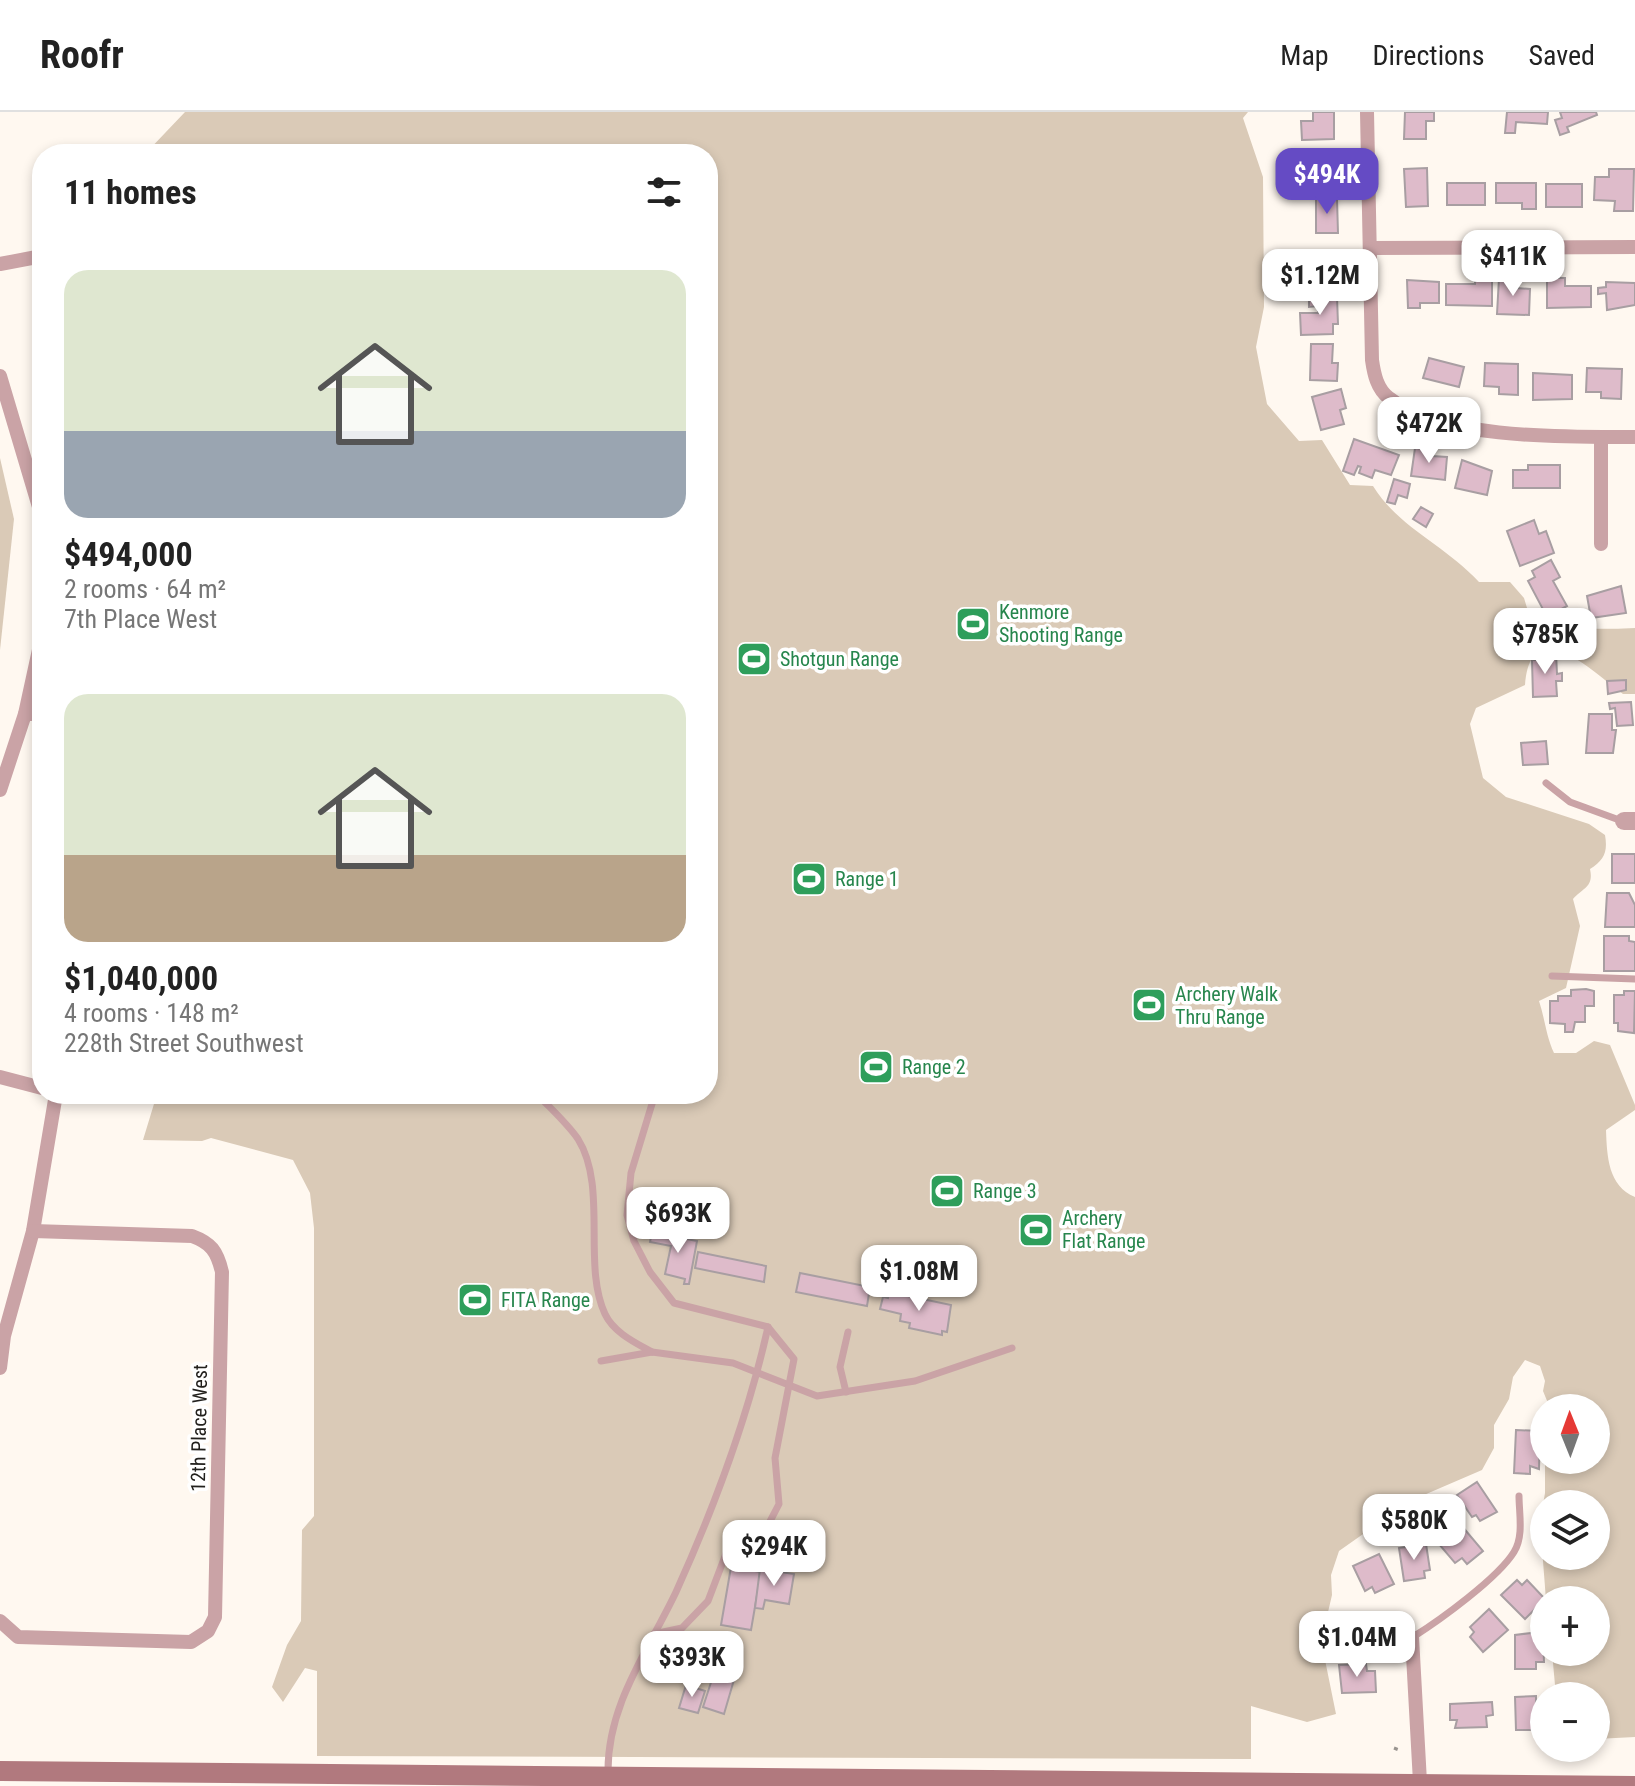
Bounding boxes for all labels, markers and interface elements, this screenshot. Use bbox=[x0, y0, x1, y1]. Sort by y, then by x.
text: Roofr bbox=[40, 33, 124, 77]
text: Map bbox=[1280, 39, 1329, 72]
text: Directions bbox=[1373, 39, 1484, 72]
text: Saved bbox=[1528, 39, 1595, 72]
pin: $494K bbox=[1271, 148, 1383, 216]
text: $494K bbox=[1294, 159, 1360, 189]
icon: filters bbox=[642, 170, 686, 214]
text: 11 homes bbox=[64, 172, 197, 212]
pin: $411K bbox=[1457, 230, 1569, 298]
text: $411K bbox=[1480, 241, 1546, 271]
pin: $1.12M bbox=[1255, 249, 1385, 317]
text: $1.12M bbox=[1280, 260, 1360, 290]
icon: home bbox=[303, 322, 447, 466]
pin: $472K bbox=[1373, 397, 1485, 465]
text: $472K bbox=[1396, 408, 1462, 438]
text: $494,000 bbox=[64, 534, 193, 574]
text: 2 rooms · 64 m² bbox=[64, 574, 226, 604]
place label: Kenmore Shooting Range bbox=[999, 600, 1123, 647]
text: 7th Place West bbox=[64, 604, 217, 634]
sports icon: Kenmore Shooting Range bbox=[954, 605, 992, 643]
pin: $785K bbox=[1489, 608, 1601, 676]
text: $785K bbox=[1512, 619, 1578, 649]
sports icon: Shotgun Range bbox=[735, 640, 773, 678]
place label: Shotgun Range bbox=[780, 647, 899, 671]
icon: home bbox=[303, 746, 447, 890]
sports icon: Range 1 bbox=[790, 860, 828, 898]
place label: Range 1 bbox=[835, 867, 899, 891]
text: $1,040,000 bbox=[64, 958, 218, 998]
place label: Archery Walk Thru Range bbox=[1175, 982, 1278, 1029]
sports icon: Archery Walk Thru Range bbox=[1130, 986, 1168, 1024]
text: 4 rooms · 148 m² bbox=[64, 998, 239, 1028]
text: 228th Street Southwest bbox=[64, 1028, 304, 1058]
sports icon: Range 2 bbox=[857, 1048, 895, 1086]
place label: Range 2 bbox=[902, 1055, 966, 1079]
sports icon: Range 3 bbox=[928, 1172, 966, 1210]
place label: Range 3 bbox=[973, 1179, 1037, 1203]
pin: $693K bbox=[622, 1187, 734, 1255]
text: $693K bbox=[645, 1198, 711, 1228]
place label: Archery Flat Range bbox=[1062, 1206, 1145, 1253]
sports icon: Archery Flat Range bbox=[1017, 1211, 1055, 1249]
pin: $1.08M bbox=[854, 1245, 984, 1313]
text: $1.08M bbox=[879, 1256, 959, 1286]
sports icon: FITA Range bbox=[456, 1281, 494, 1319]
place label: FITA Range bbox=[501, 1288, 590, 1312]
street label: 12th Place West bbox=[186, 1364, 212, 1492]
north arrow bbox=[1530, 1394, 1610, 1474]
map controls bbox=[1530, 1394, 1610, 1762]
button: layers bbox=[1530, 1490, 1610, 1570]
pin: $580K bbox=[1358, 1494, 1470, 1562]
text: $580K bbox=[1381, 1505, 1447, 1535]
pin: $294K bbox=[718, 1520, 830, 1588]
text: $294K bbox=[741, 1531, 807, 1561]
button: + bbox=[1530, 1586, 1610, 1666]
pin: $1.04M bbox=[1292, 1611, 1422, 1679]
text: $1.04M bbox=[1317, 1622, 1397, 1652]
pin: $393K bbox=[636, 1631, 748, 1699]
text: $393K bbox=[659, 1642, 725, 1672]
button: − bbox=[1530, 1682, 1610, 1762]

